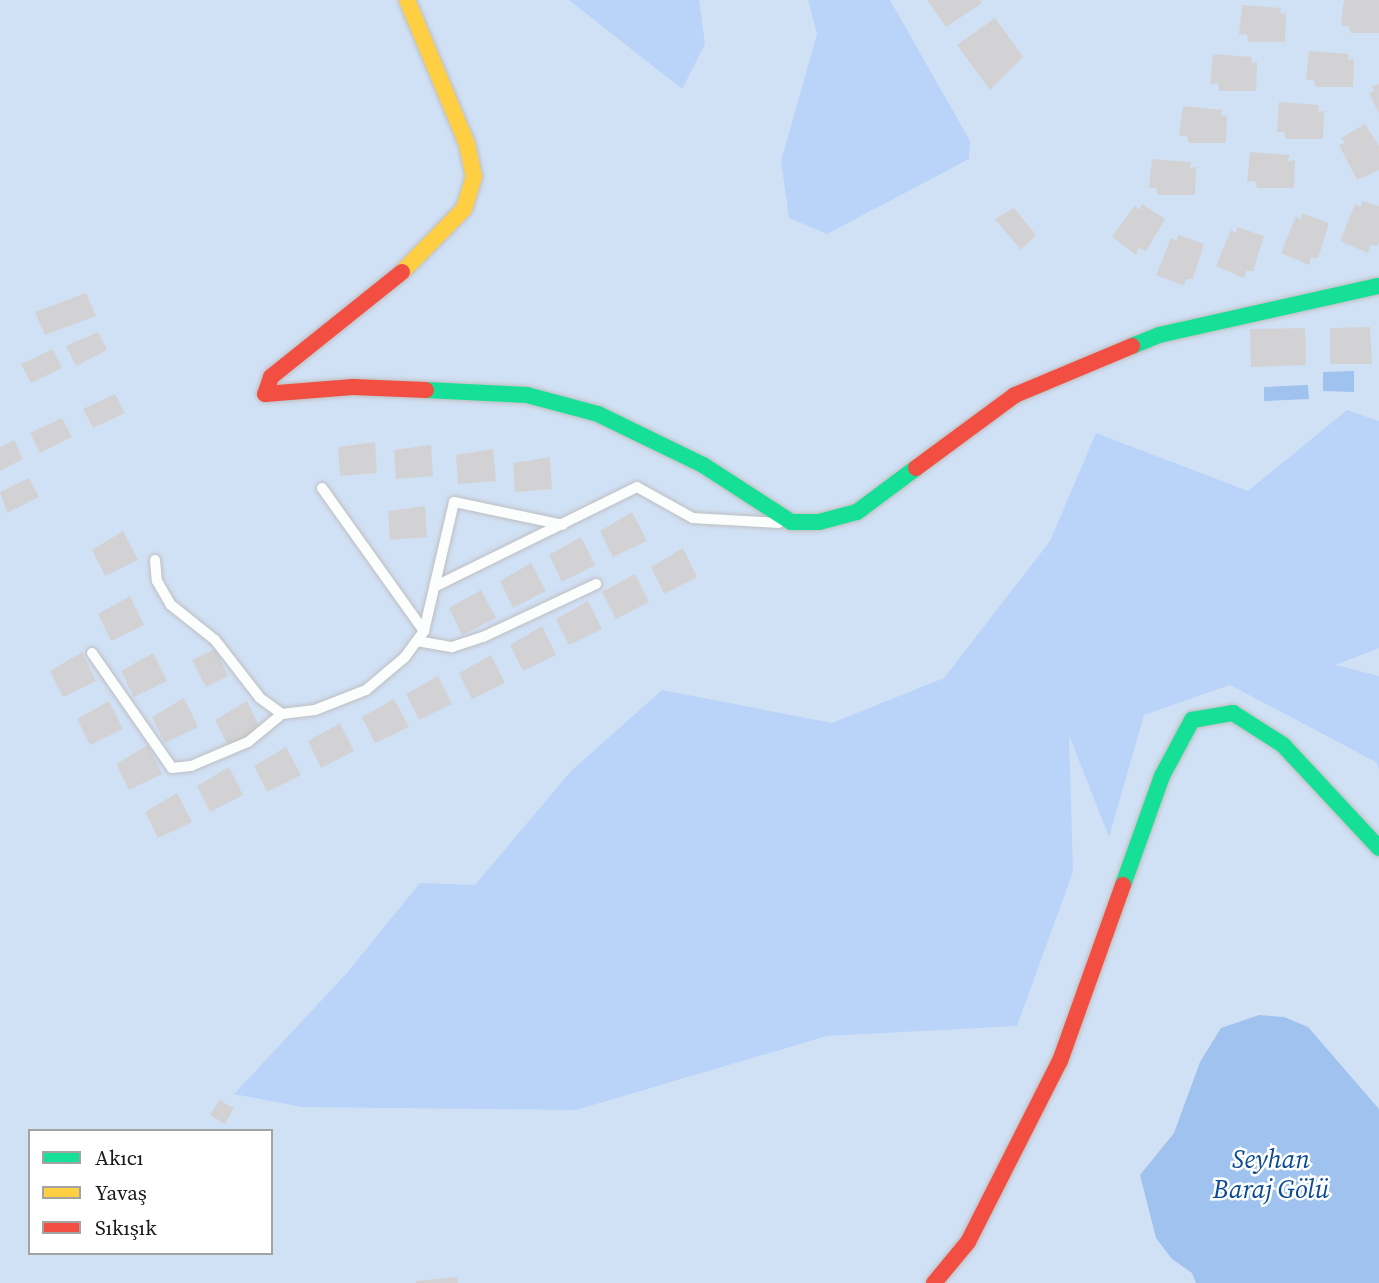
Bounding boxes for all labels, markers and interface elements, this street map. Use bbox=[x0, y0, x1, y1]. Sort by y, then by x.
legend bbox=[28, 1129, 273, 1255]
text: Akıcı bbox=[95, 1143, 143, 1172]
water label: Seyhan Baraj Gölü bbox=[1213, 1144, 1329, 1206]
text: Yavaş bbox=[95, 1178, 147, 1207]
text: Sıkışık bbox=[95, 1213, 157, 1242]

